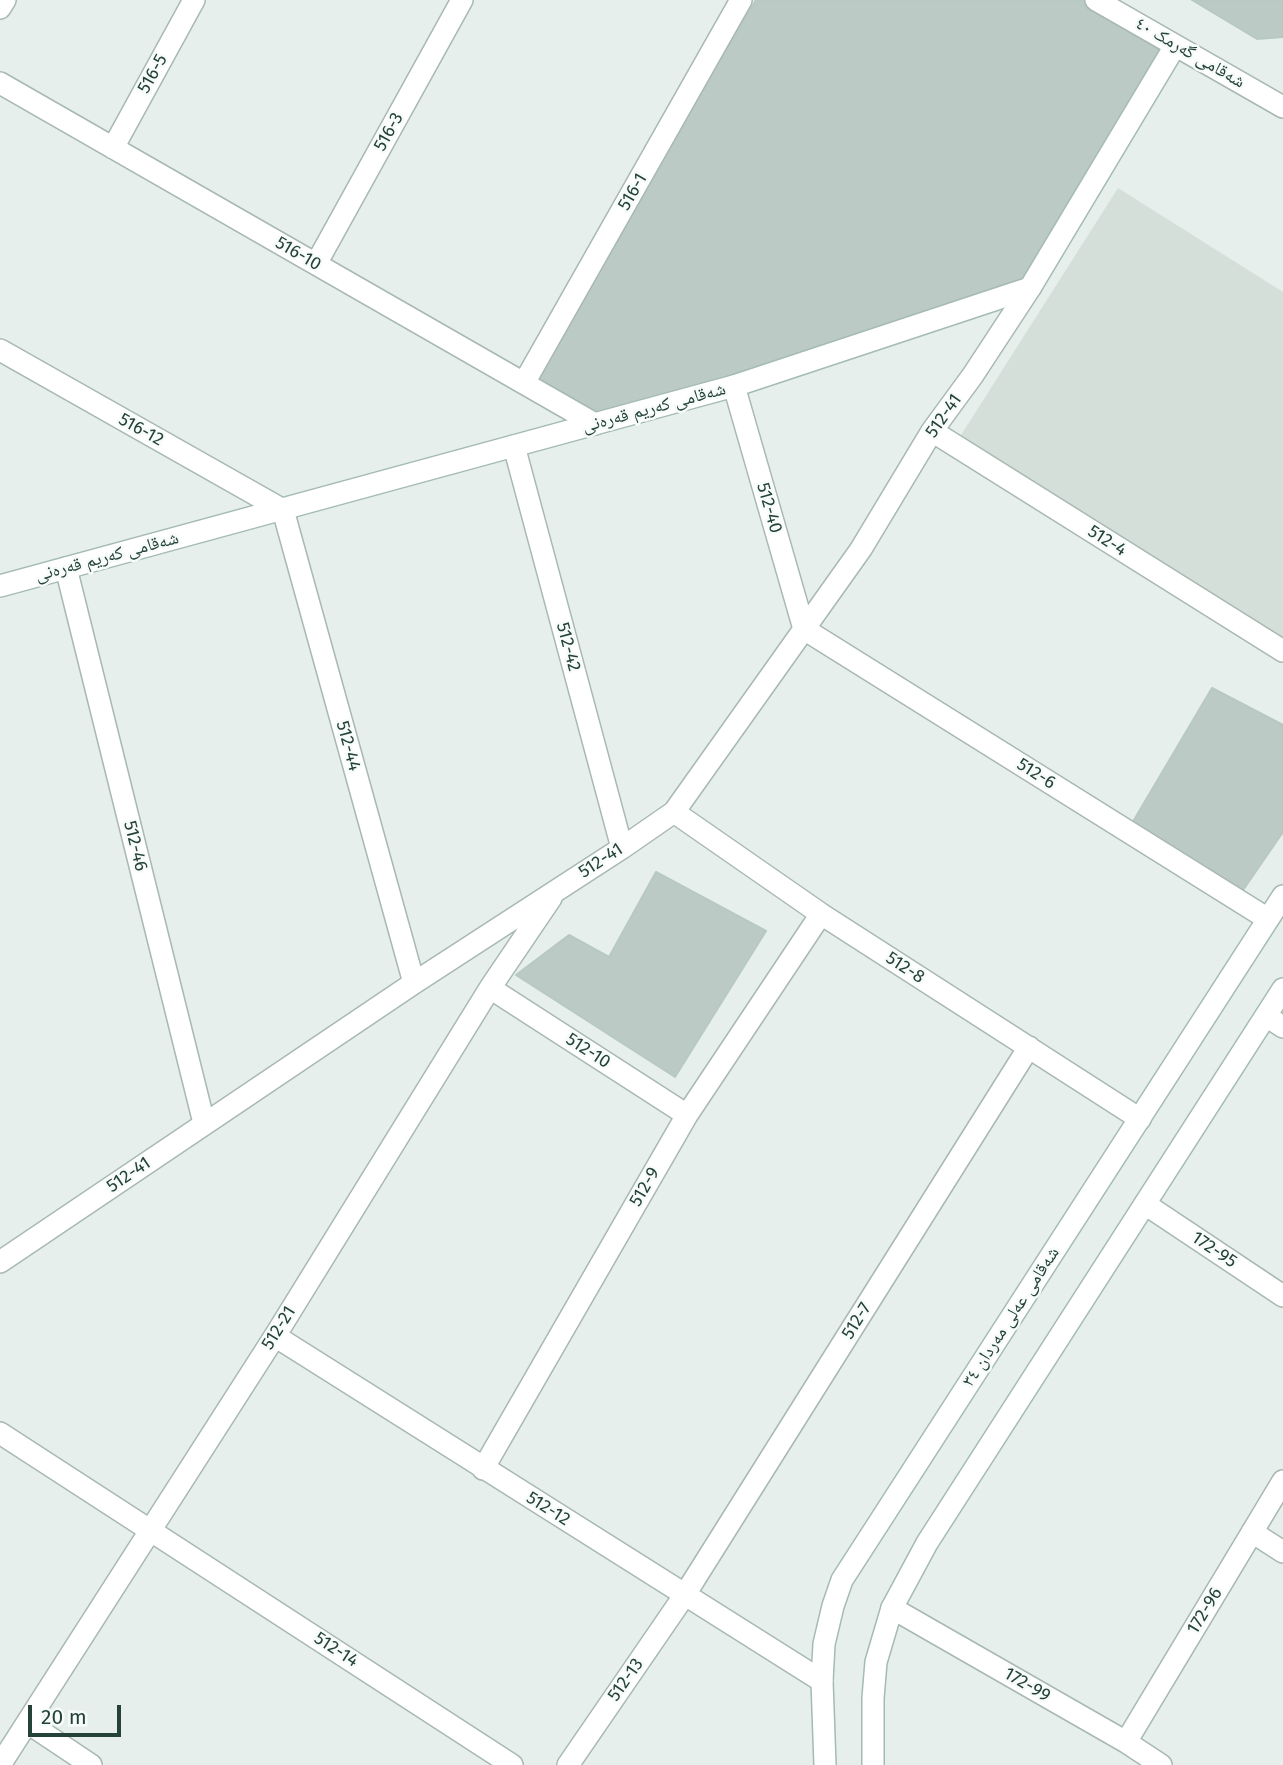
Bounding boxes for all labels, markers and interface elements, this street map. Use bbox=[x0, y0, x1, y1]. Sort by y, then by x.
street label: شەقامی گەرمک ٤٠ bbox=[1131, 13, 1249, 93]
street label: 516-5 bbox=[133, 51, 173, 97]
street label: 516-3 bbox=[370, 109, 408, 155]
street label: 516-1 bbox=[614, 170, 652, 214]
street label: 516-10 bbox=[271, 232, 325, 276]
street label: شەقامی کەریم قەرەنی bbox=[580, 378, 728, 438]
street label: 512-41 bbox=[921, 390, 967, 442]
street label: 516-12 bbox=[115, 409, 167, 451]
street label: 512-40 bbox=[752, 480, 786, 536]
street label: 512-4 bbox=[1084, 521, 1130, 561]
street label: شەقامی کەریم قەرەنی bbox=[33, 527, 181, 587]
street label: 512-42 bbox=[551, 620, 585, 674]
street label: 512-44 bbox=[331, 719, 365, 773]
street label: 512-6 bbox=[1013, 754, 1059, 794]
street label: 512-46 bbox=[118, 819, 152, 873]
street label: 512-41 bbox=[575, 839, 627, 883]
street label: 512-8 bbox=[882, 948, 928, 988]
street label: 512-10 bbox=[562, 1029, 614, 1073]
street label: 512-41 bbox=[103, 1153, 155, 1197]
street label: 512-9 bbox=[625, 1164, 665, 1210]
street label: 172-95 bbox=[1187, 1227, 1241, 1273]
street label: شەقامی عەلی مەردان ٣٤ bbox=[958, 1243, 1064, 1391]
street label: 512-7 bbox=[838, 1299, 876, 1343]
street label: 512-21 bbox=[257, 1302, 301, 1354]
street label: 512-12 bbox=[522, 1487, 574, 1531]
street label: 172-96 bbox=[1183, 1584, 1227, 1638]
street label: 512-14 bbox=[310, 1628, 362, 1672]
street label: 512-13 bbox=[604, 1654, 648, 1706]
street label: 172-99 bbox=[1000, 1663, 1054, 1707]
scale bar bbox=[32, 1692, 124, 1736]
text: 20 m bbox=[41, 1704, 87, 1730]

